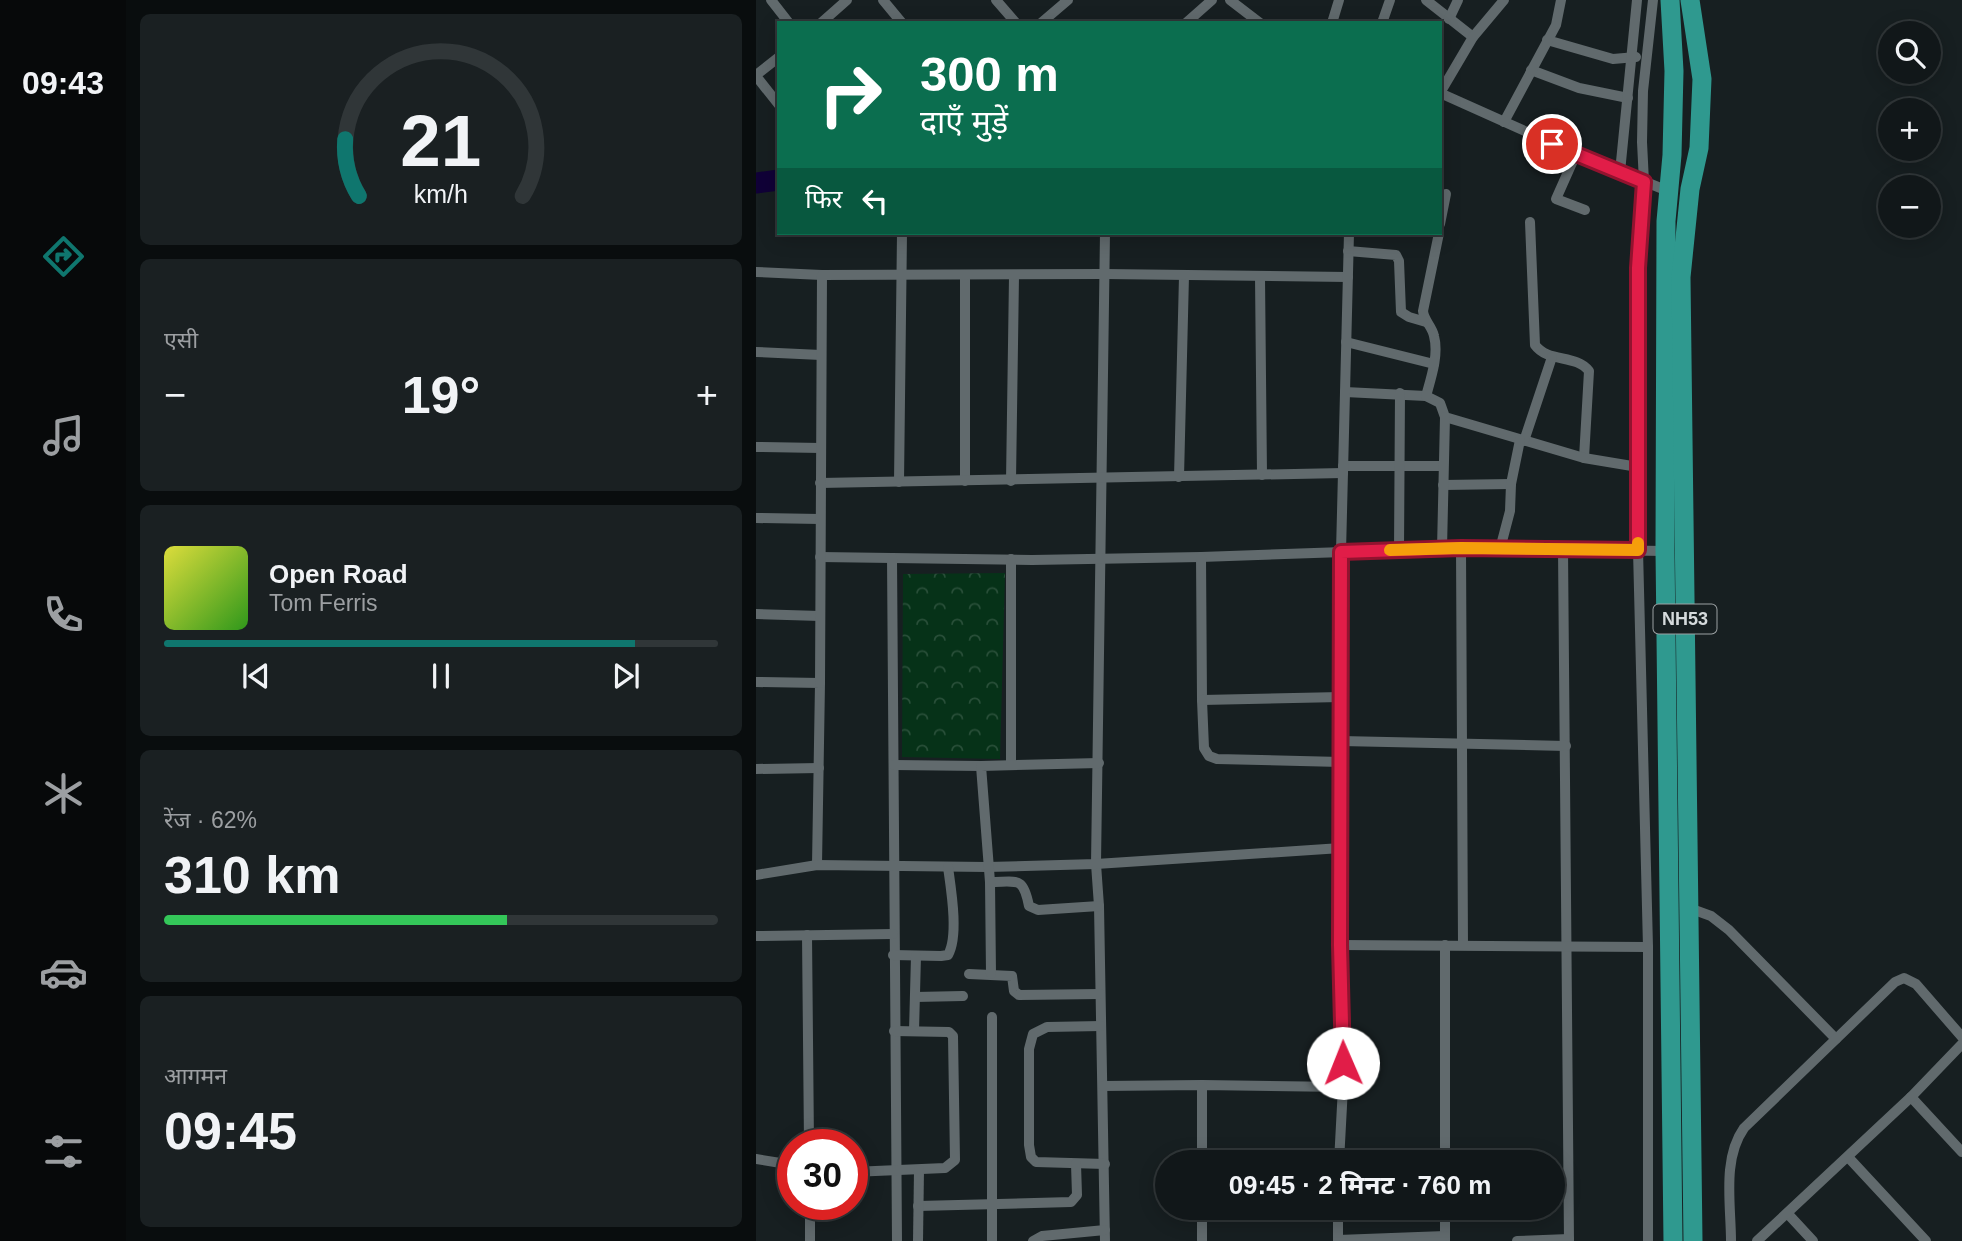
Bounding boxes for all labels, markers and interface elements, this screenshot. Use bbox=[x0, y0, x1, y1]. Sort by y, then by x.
map controls bbox=[1878, 21, 1941, 238]
button: search bbox=[1878, 21, 1941, 84]
text: 300 m bbox=[920, 47, 1059, 101]
icon: right bbox=[805, 49, 896, 140]
text: 09:43 bbox=[22, 65, 104, 101]
button: + bbox=[1878, 98, 1941, 161]
text: 21 bbox=[401, 100, 481, 181]
text: दाएँ मुड़ें bbox=[920, 104, 1008, 140]
pin bbox=[1522, 114, 1582, 174]
icon: arrive bbox=[1533, 125, 1571, 163]
button: − bbox=[1878, 175, 1941, 238]
text: km/h bbox=[414, 180, 468, 208]
icon: left bbox=[856, 182, 894, 220]
text: फिर bbox=[805, 184, 842, 214]
icon: directions bbox=[39, 232, 88, 281]
text: एसी bbox=[164, 327, 198, 353]
text: 19° bbox=[402, 366, 480, 424]
text: − bbox=[164, 374, 186, 416]
text: + bbox=[696, 374, 718, 416]
icon: music bbox=[39, 411, 88, 460]
text: Open Road bbox=[269, 559, 408, 589]
icon: phone bbox=[39, 590, 88, 639]
text: Tom Ferris bbox=[269, 590, 378, 616]
road number: NH53 bbox=[1654, 604, 1716, 634]
icon: previous bbox=[237, 657, 275, 695]
icon: pause bbox=[422, 657, 460, 695]
icon: next bbox=[607, 657, 645, 695]
icon: climate bbox=[39, 769, 88, 818]
text: रेंज · 62% bbox=[164, 807, 257, 833]
text: 310 km bbox=[164, 846, 340, 904]
icon: car bbox=[39, 948, 88, 997]
position arrow bbox=[1306, 1026, 1380, 1100]
text: आगमन bbox=[164, 1063, 227, 1089]
text: 09:45 bbox=[164, 1102, 297, 1160]
icon: filters bbox=[39, 1127, 88, 1176]
speed limit sign: 30 bbox=[777, 1129, 868, 1220]
text: 09:45 · 2 मिनट · 760 m bbox=[1229, 1170, 1491, 1200]

